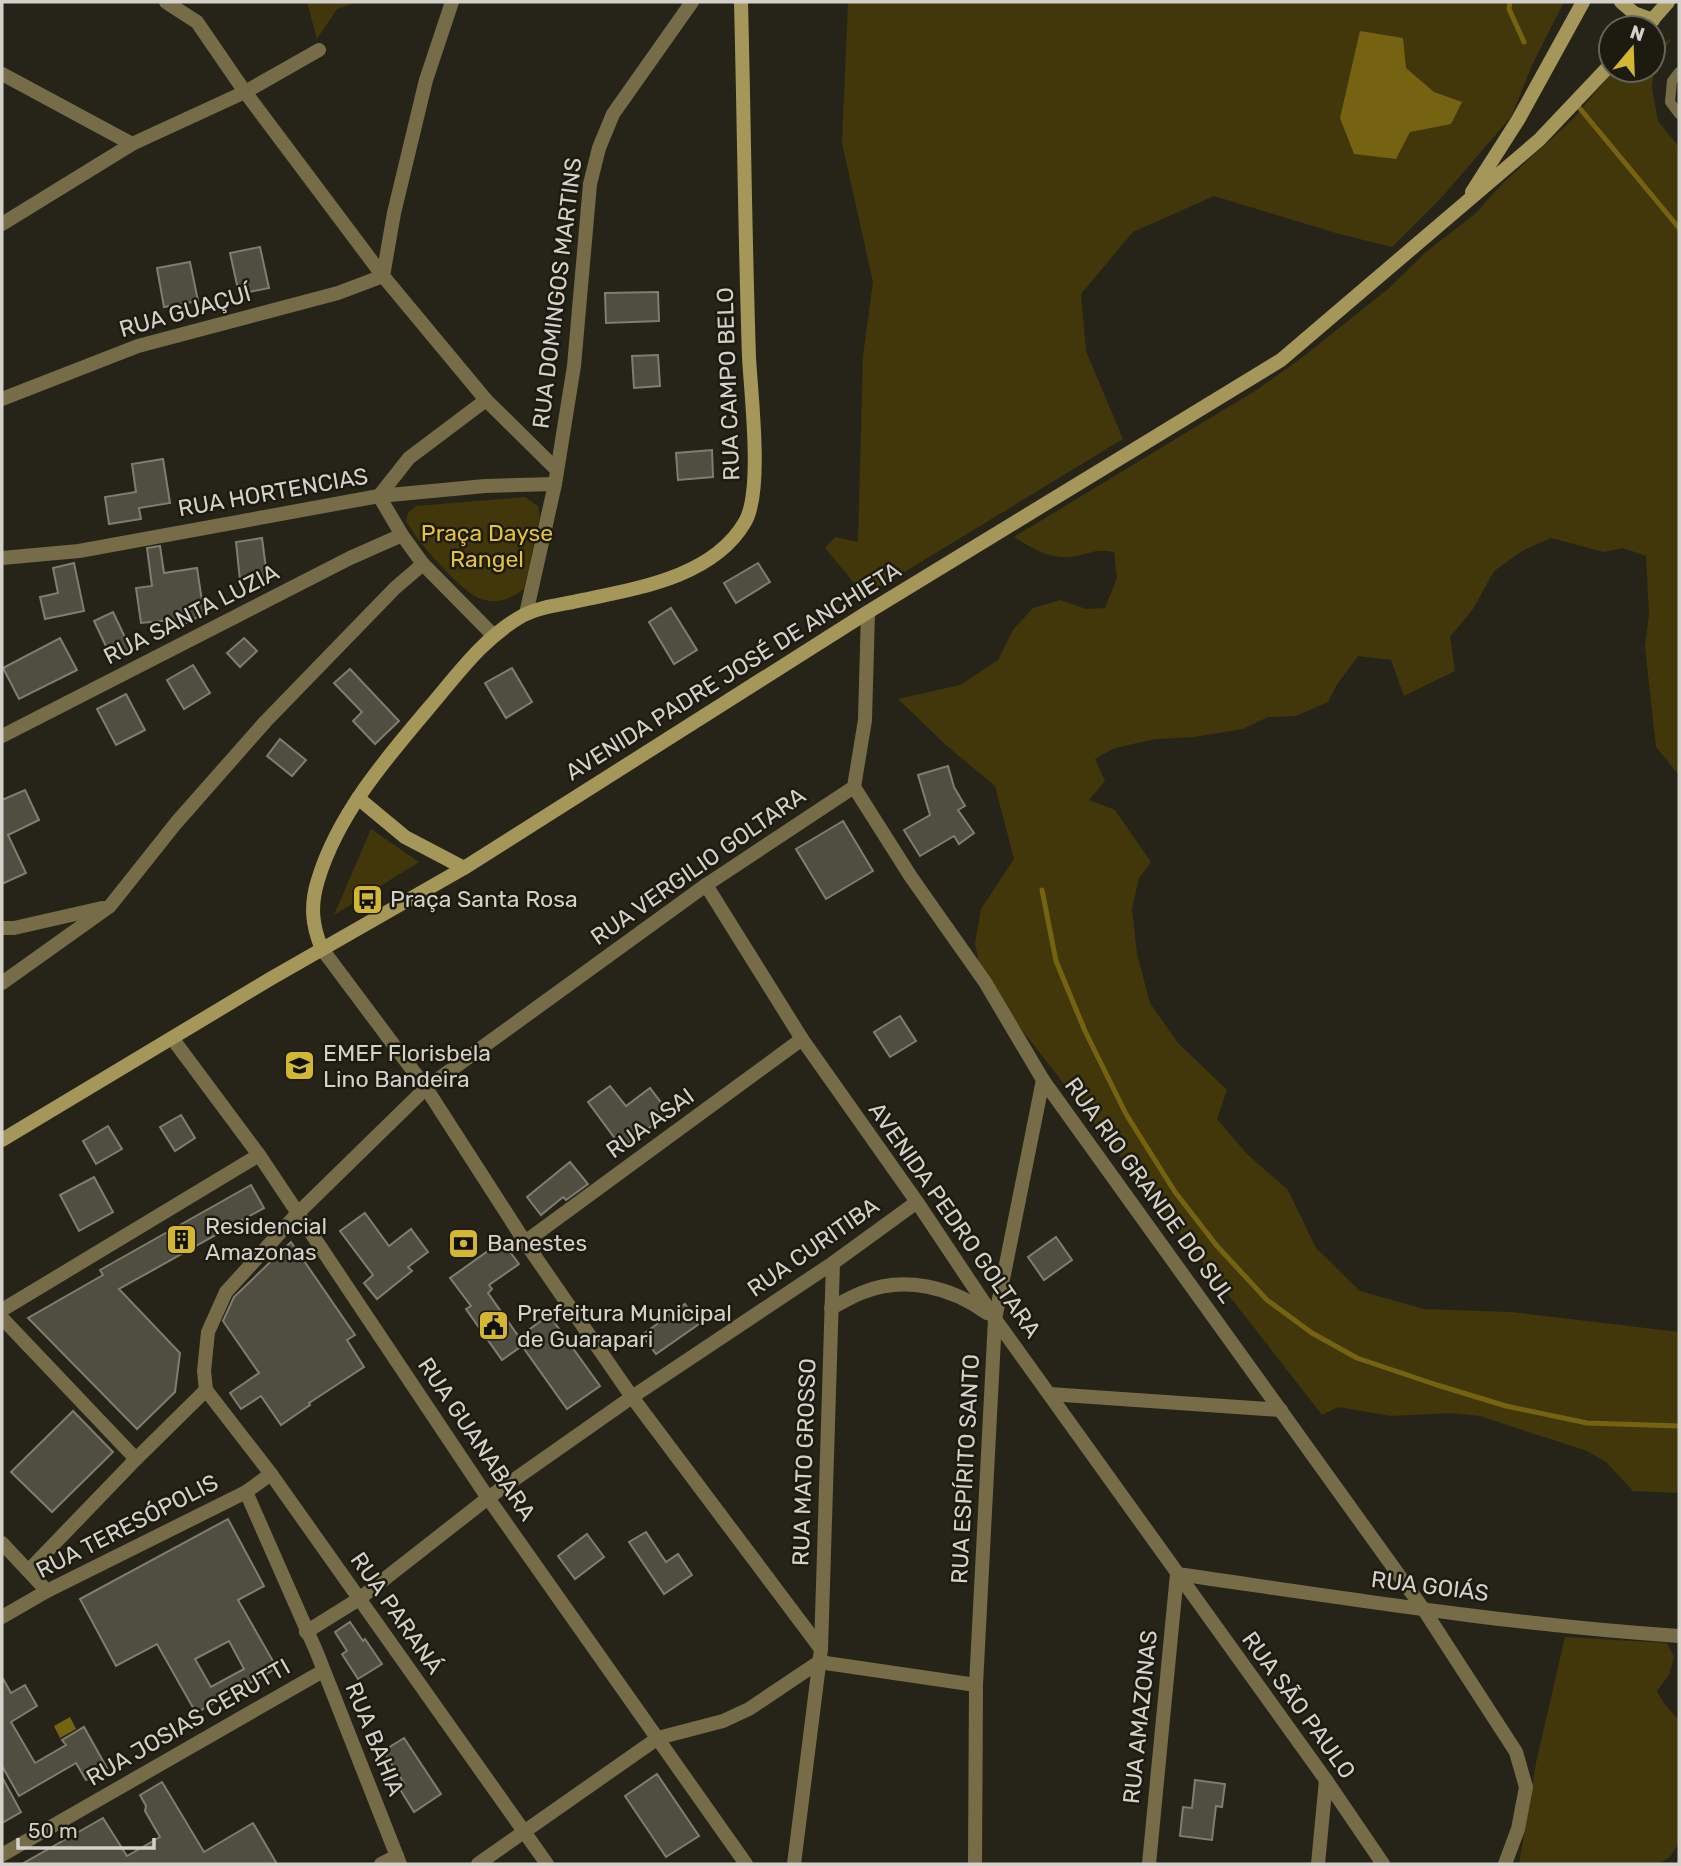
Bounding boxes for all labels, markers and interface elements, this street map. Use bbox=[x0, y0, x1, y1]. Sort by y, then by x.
north arrow bbox=[1597, 14, 1667, 84]
text: N bbox=[1627, 20, 1648, 46]
street label: RUA DOMINGOS MARTINS bbox=[526, 156, 588, 430]
street label: RUA GUAÇUÍ bbox=[116, 279, 255, 343]
street label: RUA CAMPO BELO bbox=[711, 287, 745, 481]
street label: RUA HORTENCIAS bbox=[176, 461, 370, 523]
park label: Praça Dayse Rangel bbox=[421, 519, 553, 573]
street label: AVENIDA PADRE JOSÉ DE ANCHIETA bbox=[560, 556, 906, 786]
street label: RUA SANTA LUZIA bbox=[99, 558, 283, 670]
street label: RUA VERGILIO GOLTARA bbox=[585, 781, 811, 951]
bus stop icon: Praça Santa Rosa bbox=[350, 882, 384, 916]
place label: Praça Santa Rosa bbox=[390, 885, 578, 913]
place label: EMEF Florisbela Lino Bandeira bbox=[323, 1039, 491, 1093]
school or university icon: EMEF Florisbela Lino Bandeira bbox=[283, 1049, 317, 1083]
street label: RUA RIO GRANDE DO SUL bbox=[1059, 1072, 1241, 1308]
street label: RUA ASAI bbox=[601, 1082, 699, 1164]
street label: AVENIDA PEDRO GOLTARA bbox=[863, 1097, 1047, 1343]
street label: RUA CURITIBA bbox=[742, 1191, 884, 1303]
place label: Residencial Amazonas bbox=[205, 1212, 327, 1266]
building icon: Residencial Amazonas bbox=[165, 1222, 199, 1256]
bank icon: Banestes bbox=[447, 1226, 481, 1260]
place label: Banestes bbox=[487, 1229, 587, 1257]
place label: Prefeitura Municipal de Guarapari bbox=[517, 1299, 732, 1353]
public building icon: Prefeitura Municipal de Guarapari bbox=[477, 1309, 511, 1343]
street label: RUA GUANABARA bbox=[412, 1352, 542, 1526]
street label: RUA ESPÍRITO SANTO bbox=[945, 1353, 985, 1585]
street label: RUA MATO GROSSO bbox=[786, 1358, 822, 1566]
street label: RUA TERESÓPOLIS bbox=[31, 1468, 223, 1584]
street label: RUA PARANÁ bbox=[345, 1547, 449, 1679]
street label: RUA GOIÁS bbox=[1370, 1565, 1490, 1607]
street label: RUA SÃO PAULO bbox=[1236, 1626, 1362, 1784]
street label: RUA AMAZONAS bbox=[1117, 1629, 1163, 1805]
street label: RUA JOSIAS CERUTTI bbox=[81, 1652, 295, 1792]
street label: RUA BAHIA bbox=[340, 1678, 410, 1800]
scale bar bbox=[18, 1806, 154, 1850]
text: 50 m bbox=[28, 1818, 78, 1843]

